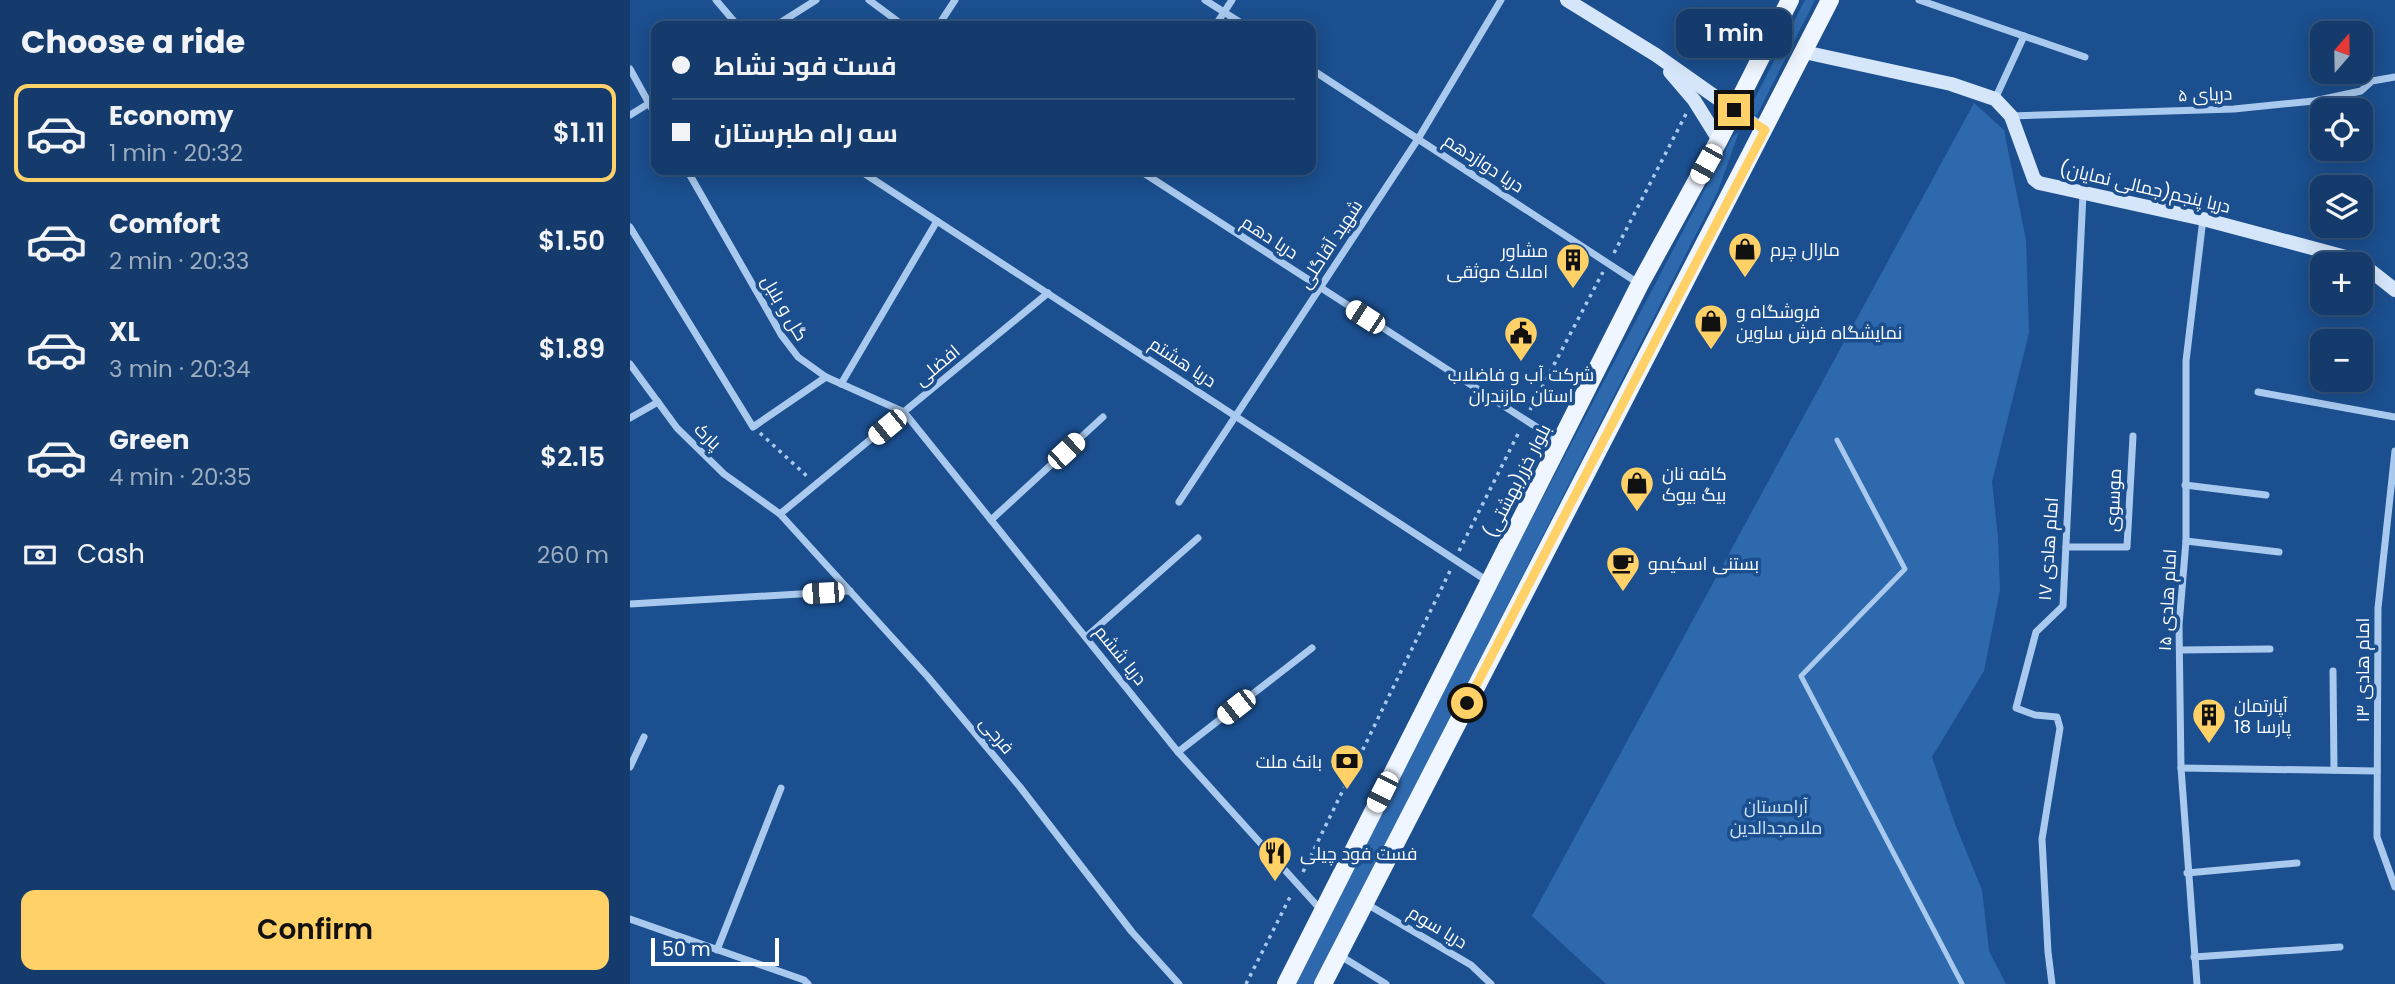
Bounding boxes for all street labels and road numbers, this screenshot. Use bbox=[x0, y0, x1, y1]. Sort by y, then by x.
street label: دریای ۵ bbox=[2177, 81, 2233, 107]
street label: دریا دوازدهم bbox=[1439, 128, 1529, 198]
street label: دریا پنجم(جمالی نمایان) bbox=[2057, 155, 2233, 219]
street label: شهید آقاگلی bbox=[1292, 195, 1368, 293]
street label: دریا دهم bbox=[1237, 209, 1303, 265]
street label: گل و بلبل bbox=[756, 271, 814, 345]
street label: دریا هشتم bbox=[1145, 331, 1221, 393]
street label: افضلی bbox=[909, 339, 965, 391]
street label: پارک bbox=[689, 417, 727, 455]
street label: بلوار خزر(بهشتی) bbox=[1477, 420, 1557, 542]
street label: موسوی bbox=[2099, 468, 2127, 532]
street label: امام هادی ۱۷ bbox=[2032, 496, 2064, 602]
street label: امام هادی ۱۵ bbox=[2152, 548, 2182, 652]
street label: امام هادی ١٣ bbox=[2350, 618, 2375, 722]
street label: دریا ششم bbox=[1089, 620, 1153, 690]
street label: فرجی bbox=[974, 711, 1020, 759]
street label: دریا سوم bbox=[1404, 900, 1472, 954]

